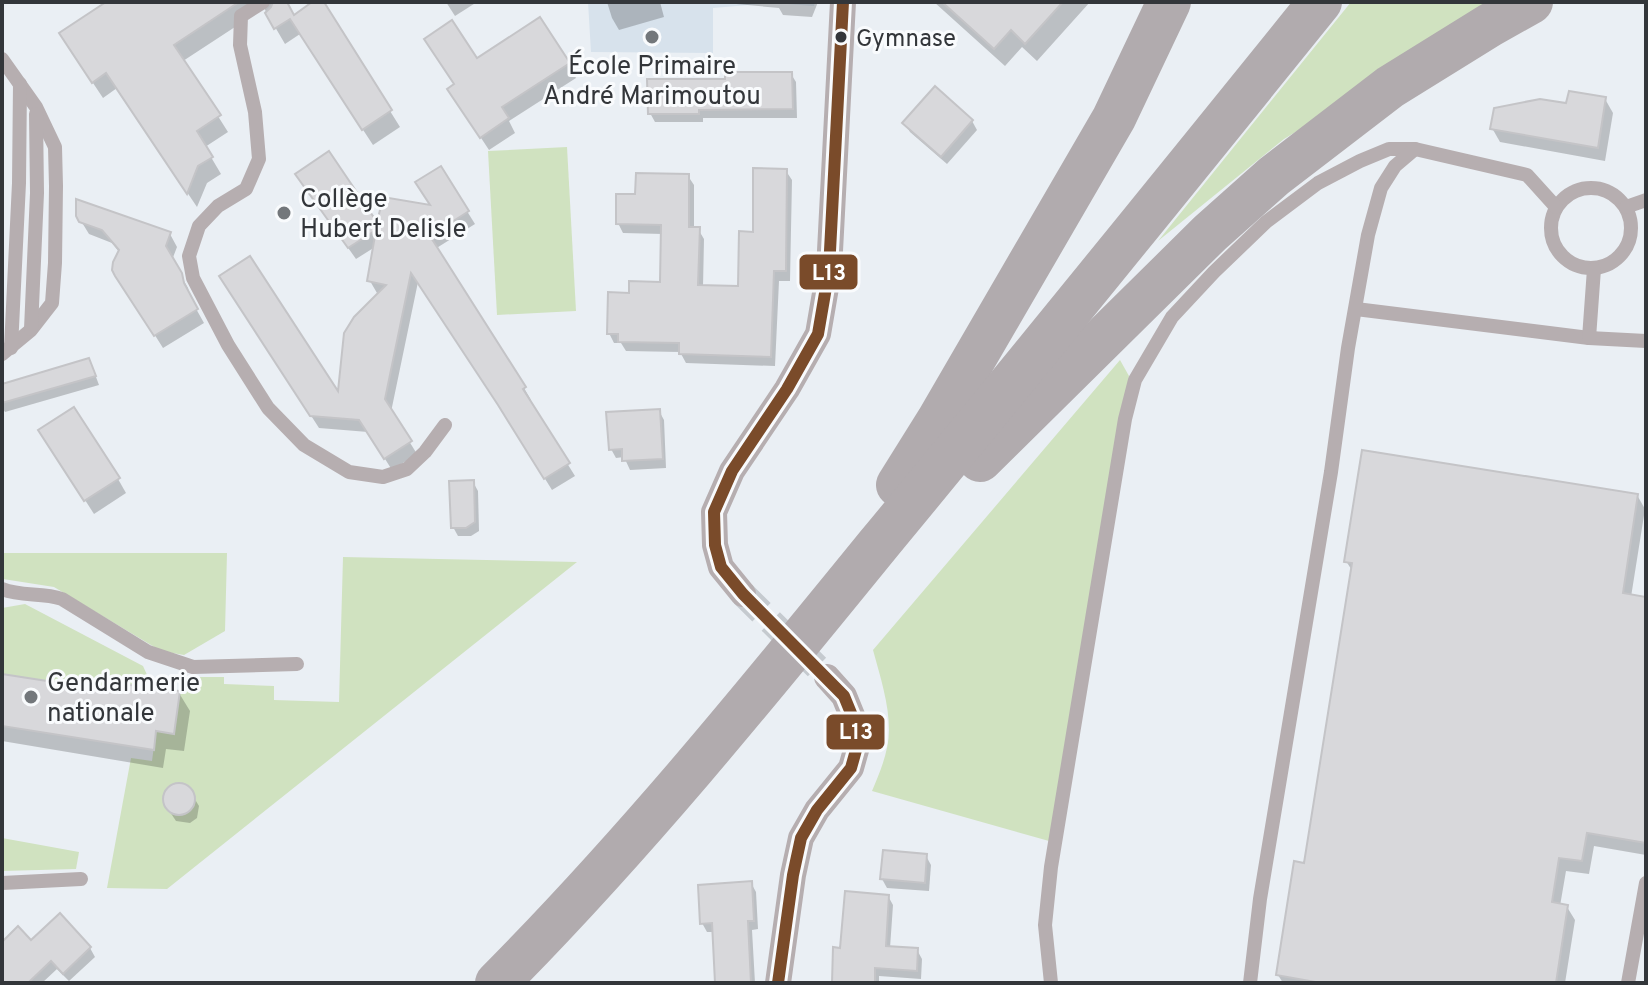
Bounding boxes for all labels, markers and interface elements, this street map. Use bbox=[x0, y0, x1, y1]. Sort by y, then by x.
place label: Gymnase bbox=[856, 25, 956, 55]
marker: École Primaire André Marimoutou bbox=[643, 28, 661, 46]
marker: Gymnase bbox=[833, 29, 849, 45]
place label: École Primaire André Marimoutou bbox=[543, 49, 761, 114]
place label: Collège Hubert Delisle bbox=[300, 184, 466, 247]
marker: Collège Hubert Delisle bbox=[275, 204, 293, 222]
line badge: L13 bbox=[798, 253, 859, 291]
text: L13 bbox=[812, 261, 846, 288]
place label: Gendarmerie nationale bbox=[47, 668, 200, 731]
marker: Gendarmerie nationale bbox=[22, 688, 40, 706]
line badge: L13 bbox=[825, 713, 886, 751]
text: L13 bbox=[839, 720, 873, 747]

